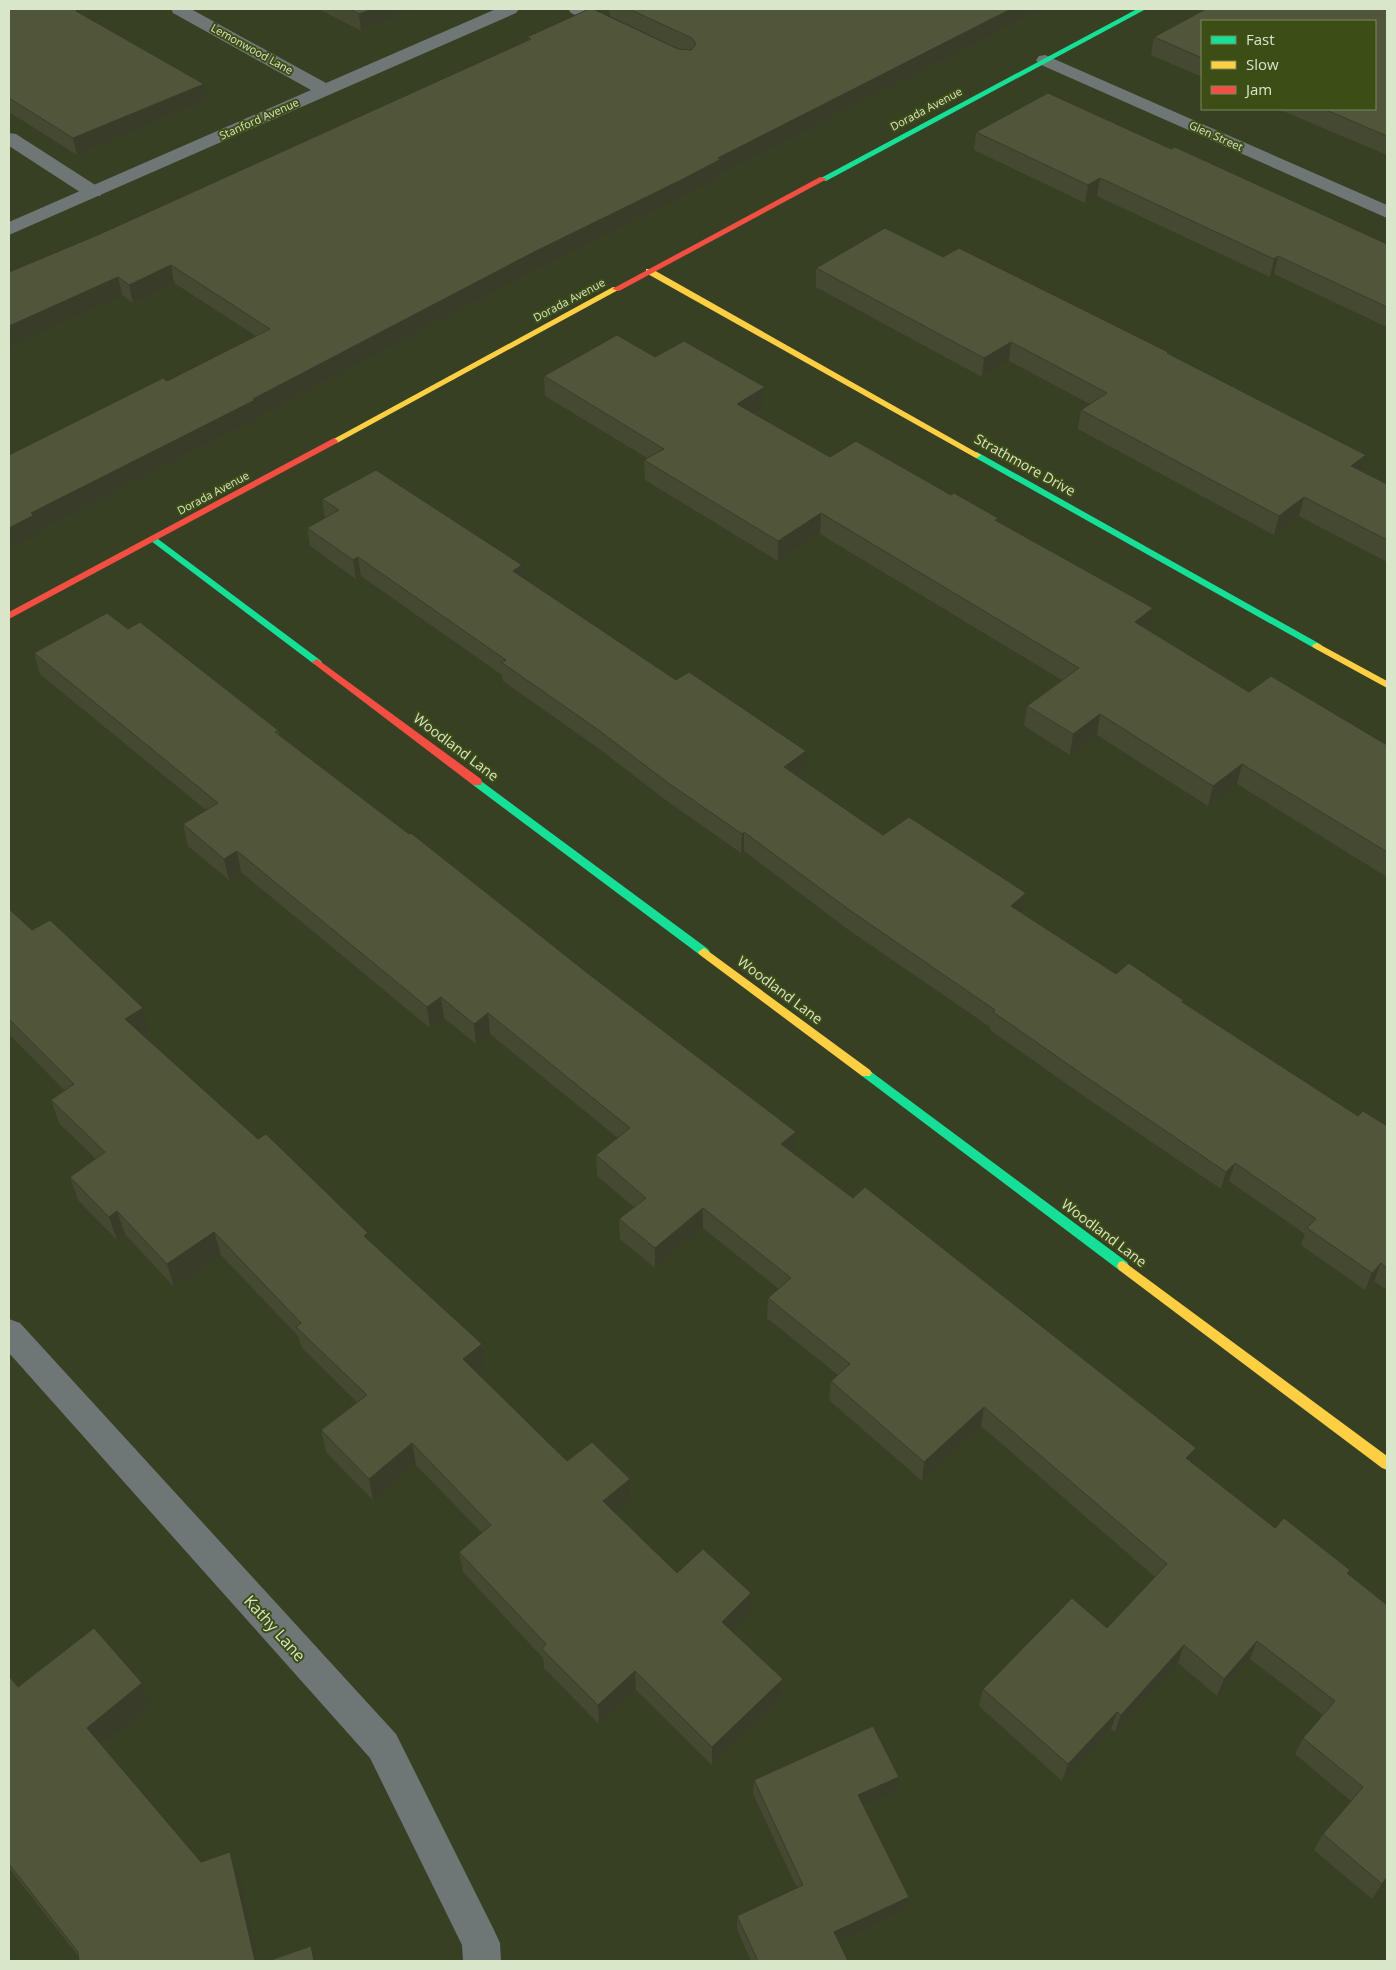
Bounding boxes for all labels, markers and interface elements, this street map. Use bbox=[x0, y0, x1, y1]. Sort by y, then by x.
street label: Lemonwood Lane bbox=[209, 20, 296, 77]
legend bbox=[1201, 20, 1376, 110]
text: Fast bbox=[1246, 29, 1275, 49]
text: Slow bbox=[1246, 54, 1279, 74]
text: Jam bbox=[1244, 79, 1272, 99]
street label: Dorada Avenue bbox=[887, 83, 964, 134]
street label: Stanford Avenue bbox=[217, 94, 301, 143]
street label: Glen Street bbox=[1187, 117, 1245, 154]
street label: Dorada Avenue bbox=[530, 274, 607, 325]
street label: Strathmore Drive bbox=[971, 429, 1079, 500]
street label: Dorada Avenue bbox=[174, 467, 251, 518]
street label: Woodland Lane bbox=[410, 708, 503, 785]
street label: Woodland Lane bbox=[734, 951, 827, 1028]
street label: Woodland Lane bbox=[1058, 1194, 1151, 1271]
street label: Kathy Lane bbox=[239, 1590, 311, 1666]

